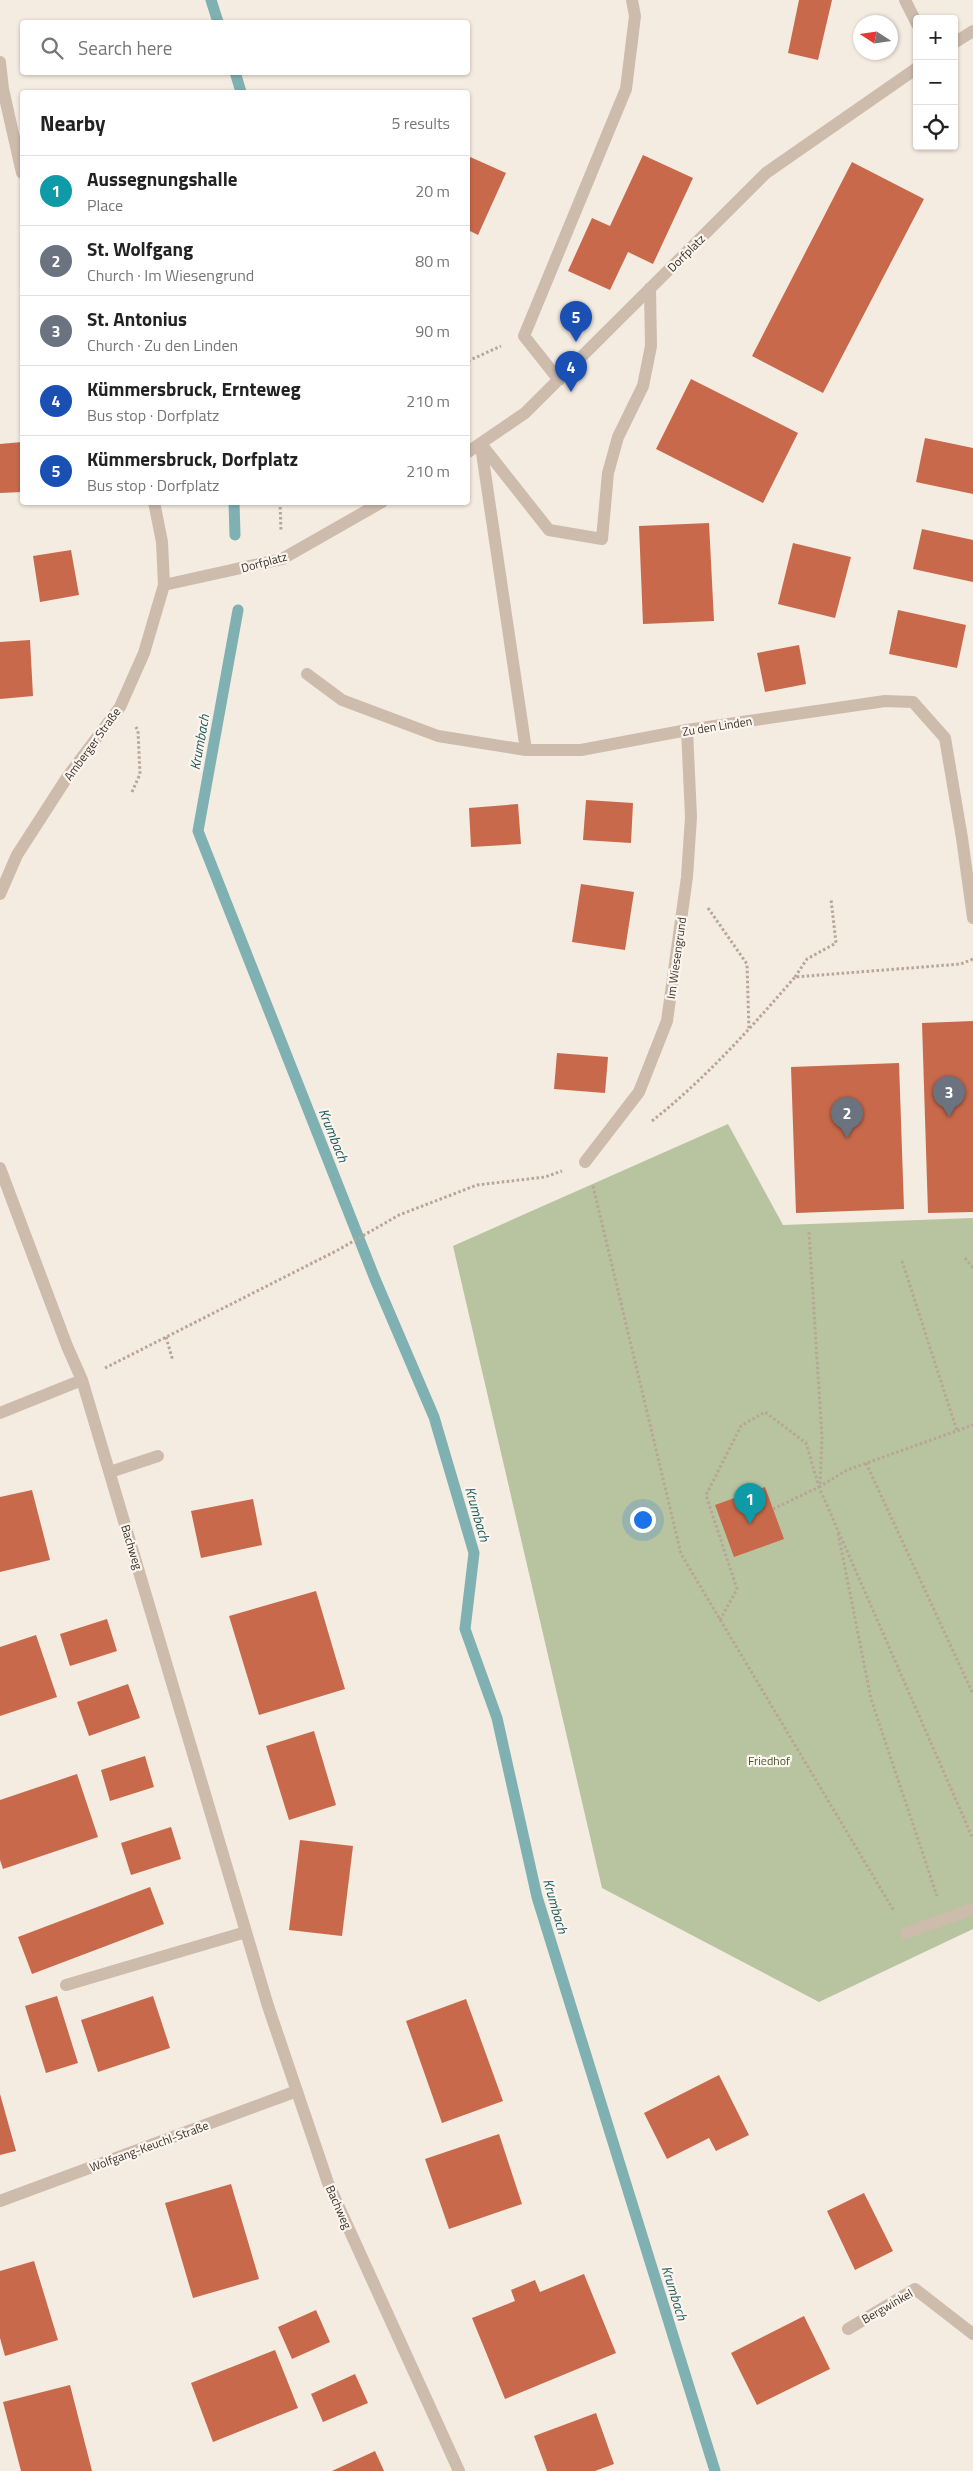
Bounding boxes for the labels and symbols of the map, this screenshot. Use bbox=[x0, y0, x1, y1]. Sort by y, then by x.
north arrow bbox=[853, 15, 898, 60]
street label: Dorfplatz bbox=[663, 230, 709, 276]
pin: 5 bbox=[560, 301, 592, 342]
pin: 4 bbox=[555, 351, 587, 392]
street label: Dorfplatz bbox=[239, 547, 289, 577]
street label: Amberger Straße bbox=[59, 703, 125, 785]
street label: Zu den Linden bbox=[681, 711, 753, 741]
water label: Krumbach bbox=[184, 712, 214, 771]
street label: Im Wiesengrund bbox=[661, 916, 691, 1000]
pin: 3 bbox=[933, 1076, 965, 1117]
pin: 2 bbox=[831, 1097, 863, 1138]
water label: Krumbach bbox=[314, 1105, 355, 1166]
pin: 1 bbox=[734, 1483, 766, 1524]
water label: Krumbach bbox=[460, 1484, 496, 1545]
your location bbox=[630, 1507, 656, 1533]
street label: Bachweg bbox=[116, 1522, 148, 1572]
park label: Friedhof bbox=[748, 1751, 790, 1770]
water label: Krumbach bbox=[538, 1876, 574, 1937]
street label: Wolfgang-Keuchl-Straße bbox=[87, 2116, 211, 2176]
street label: Bachweg bbox=[321, 2182, 357, 2232]
water label: Krumbach bbox=[657, 2263, 694, 2324]
street label: Bergwinkel bbox=[858, 2284, 916, 2328]

